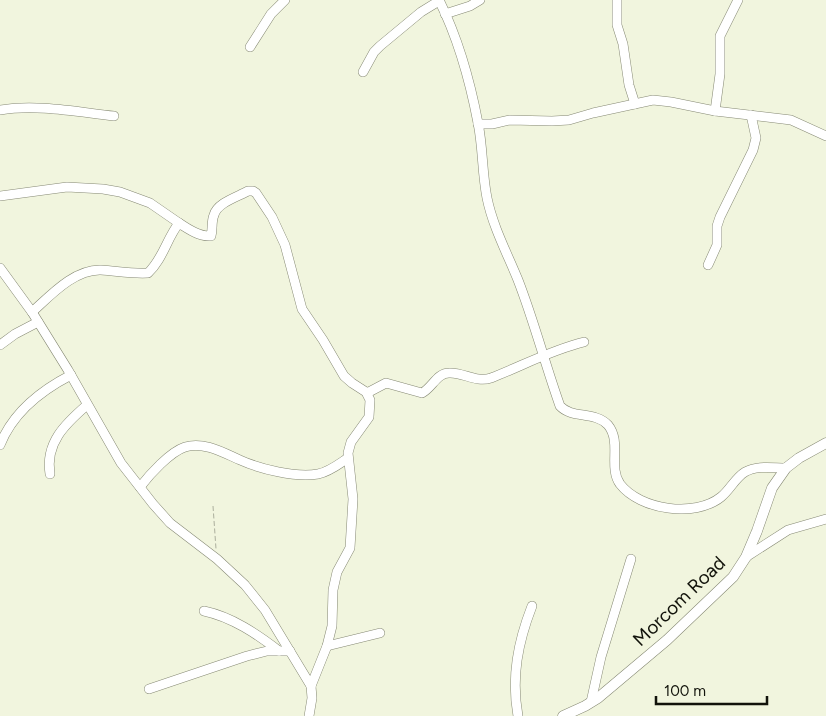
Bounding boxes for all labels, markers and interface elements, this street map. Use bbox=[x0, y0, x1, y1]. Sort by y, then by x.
street label: Morcom Road bbox=[628, 551, 730, 651]
scale bar bbox=[656, 674, 767, 706]
text: 100 m bbox=[664, 682, 706, 700]

